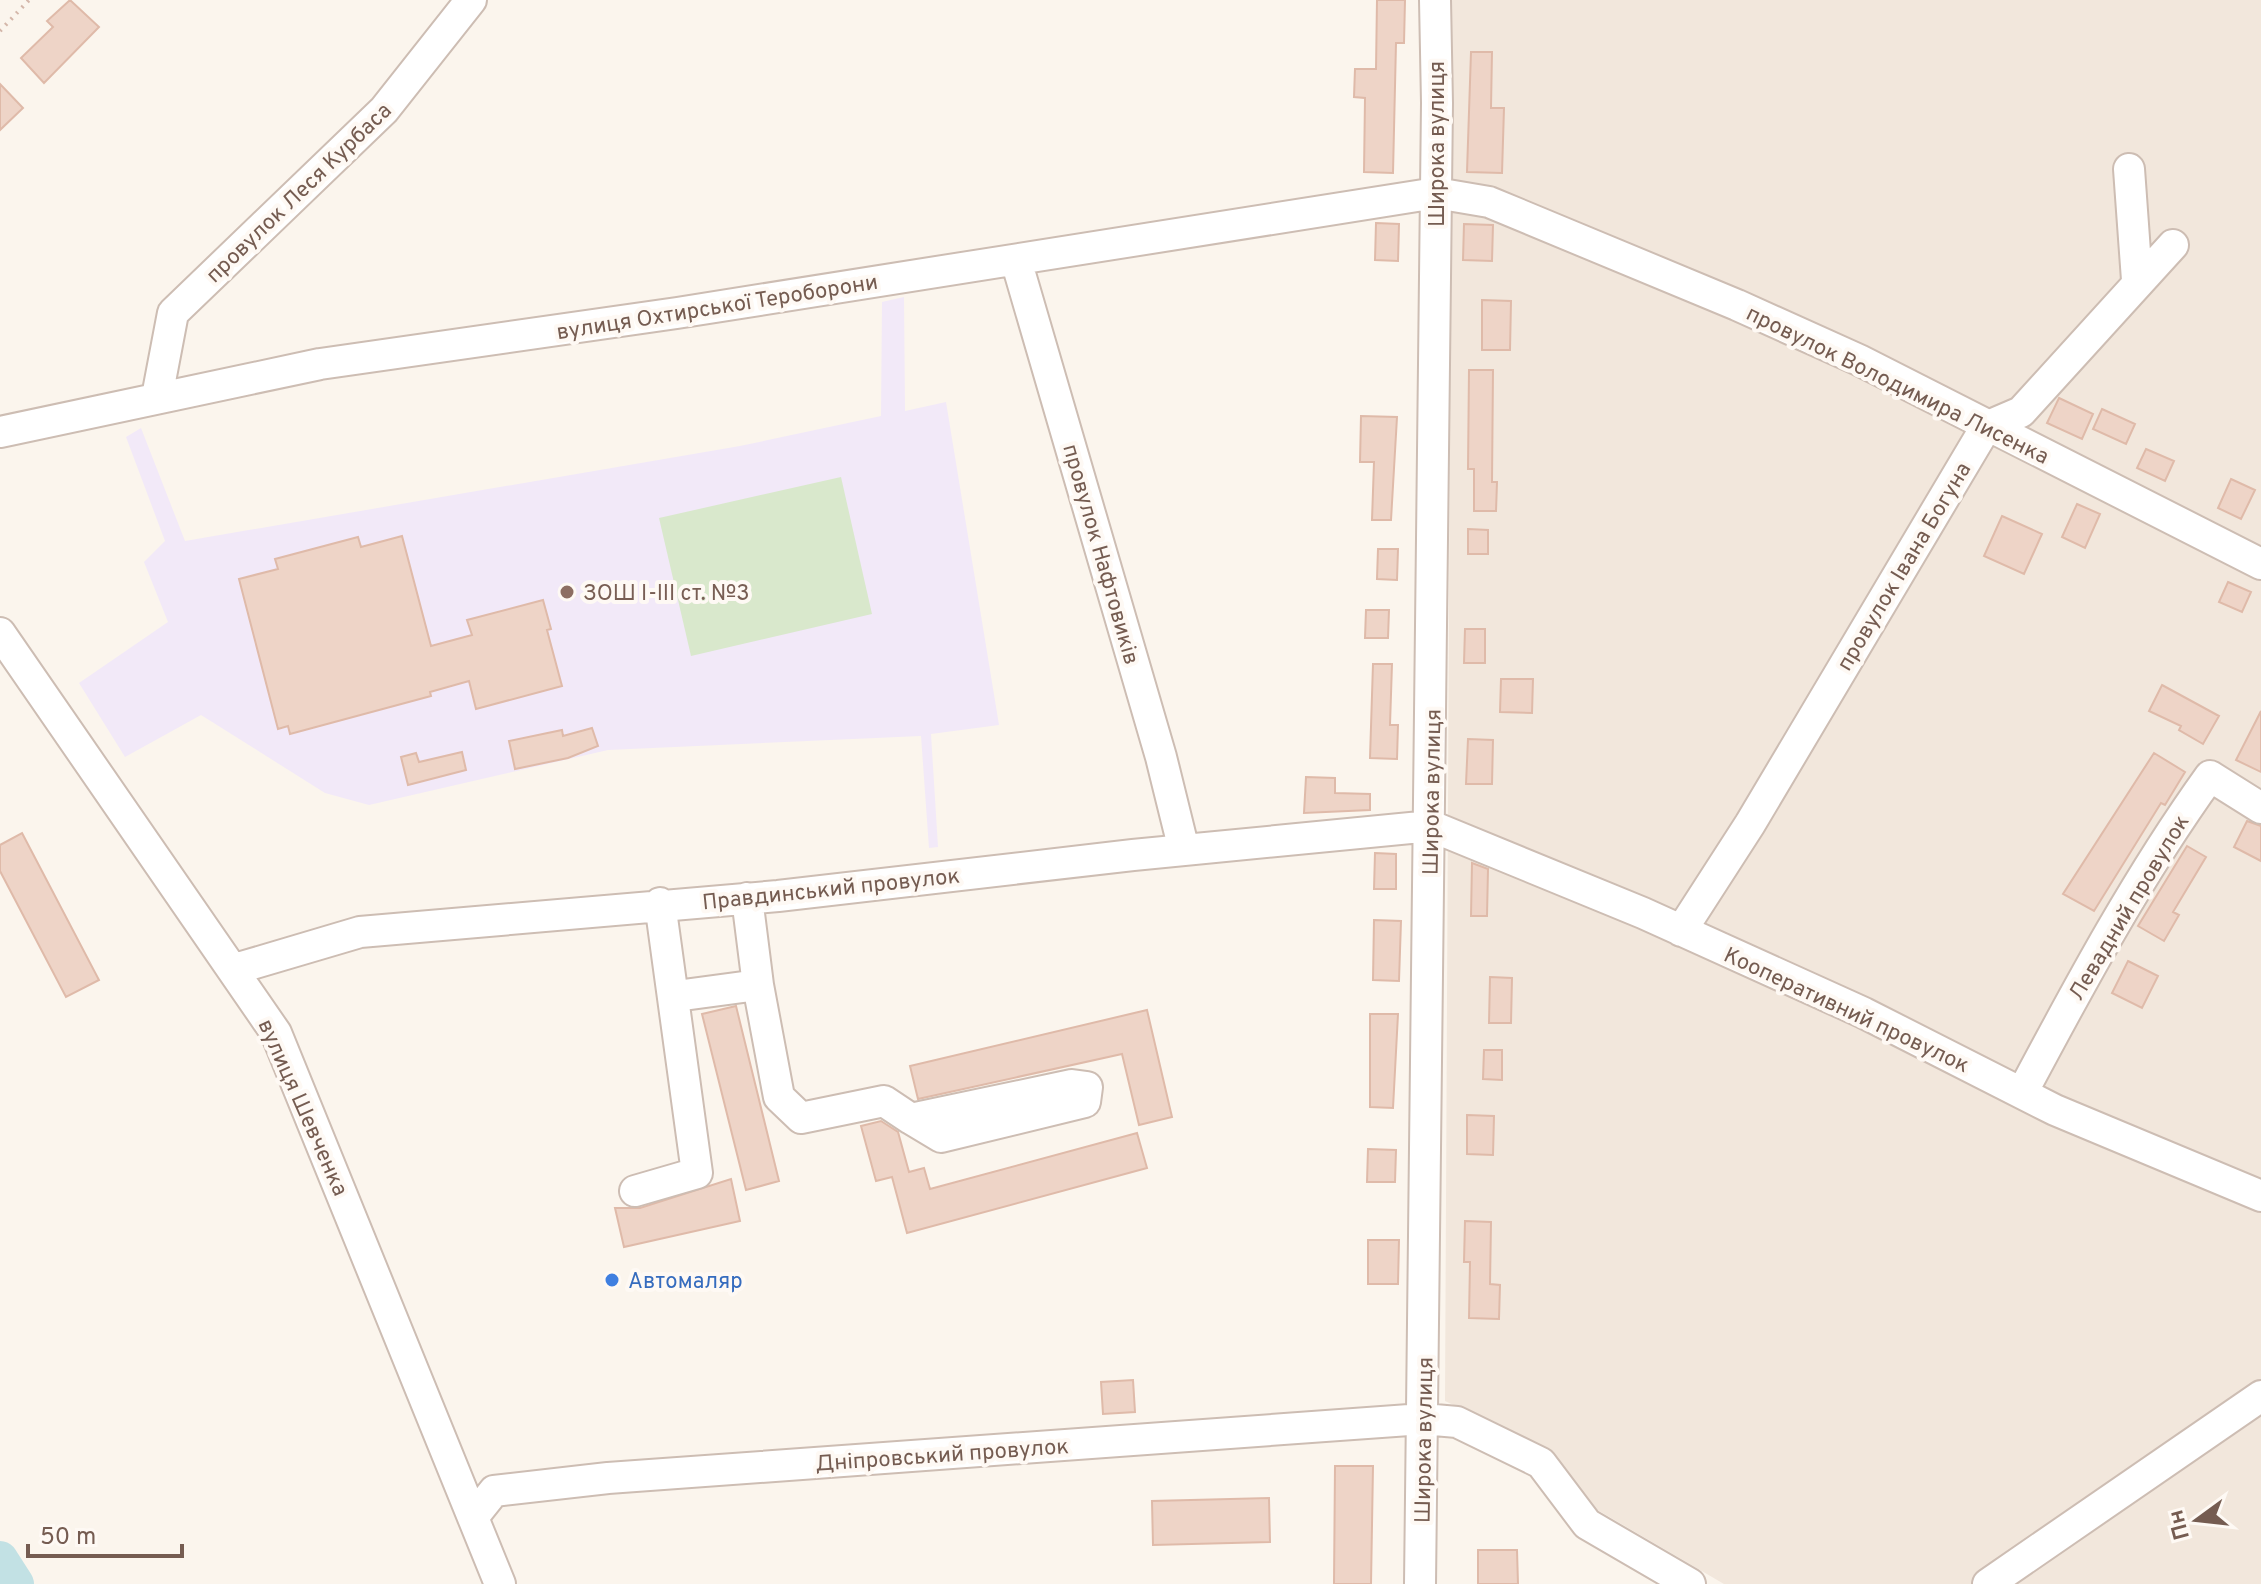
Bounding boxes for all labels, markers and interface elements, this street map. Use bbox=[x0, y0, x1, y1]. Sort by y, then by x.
street label: Широка вулиця bbox=[1425, 61, 1452, 227]
street label: провулок Леся Курбаса bbox=[201, 98, 398, 289]
street label: вулиця Охтирської Тероборони bbox=[555, 270, 880, 347]
street label: провулок Володимира Лисенка bbox=[1741, 301, 2053, 471]
street label: провулок Нафтовиків bbox=[1055, 441, 1144, 668]
street label: провулок Івана Богуна bbox=[1832, 458, 1978, 676]
place label: ЗОШ І-ІІІ ст. №3 bbox=[583, 581, 750, 608]
marker: ЗОШ І-ІІІ ст. №3 bbox=[558, 583, 576, 601]
street label: Широка вулиця bbox=[1419, 709, 1448, 875]
street label: Левадний провулок bbox=[2064, 810, 2196, 1006]
street label: Правдинський провулок bbox=[701, 864, 961, 917]
street label: Кооперативний провулок bbox=[1719, 942, 1973, 1080]
street label: вулиця Шевченка bbox=[251, 1016, 353, 1200]
place label: Автомаляр bbox=[628, 1269, 743, 1296]
marker: Автомаляр bbox=[603, 1271, 621, 1289]
street label: Широка вулиця bbox=[1411, 1357, 1440, 1523]
street label: Дніпровський провулок bbox=[814, 1434, 1070, 1479]
north arrow bbox=[2157, 1480, 2237, 1560]
text: Пн bbox=[2163, 1507, 2197, 1542]
scale bar bbox=[28, 1508, 182, 1558]
text: 50 m bbox=[40, 1523, 96, 1553]

